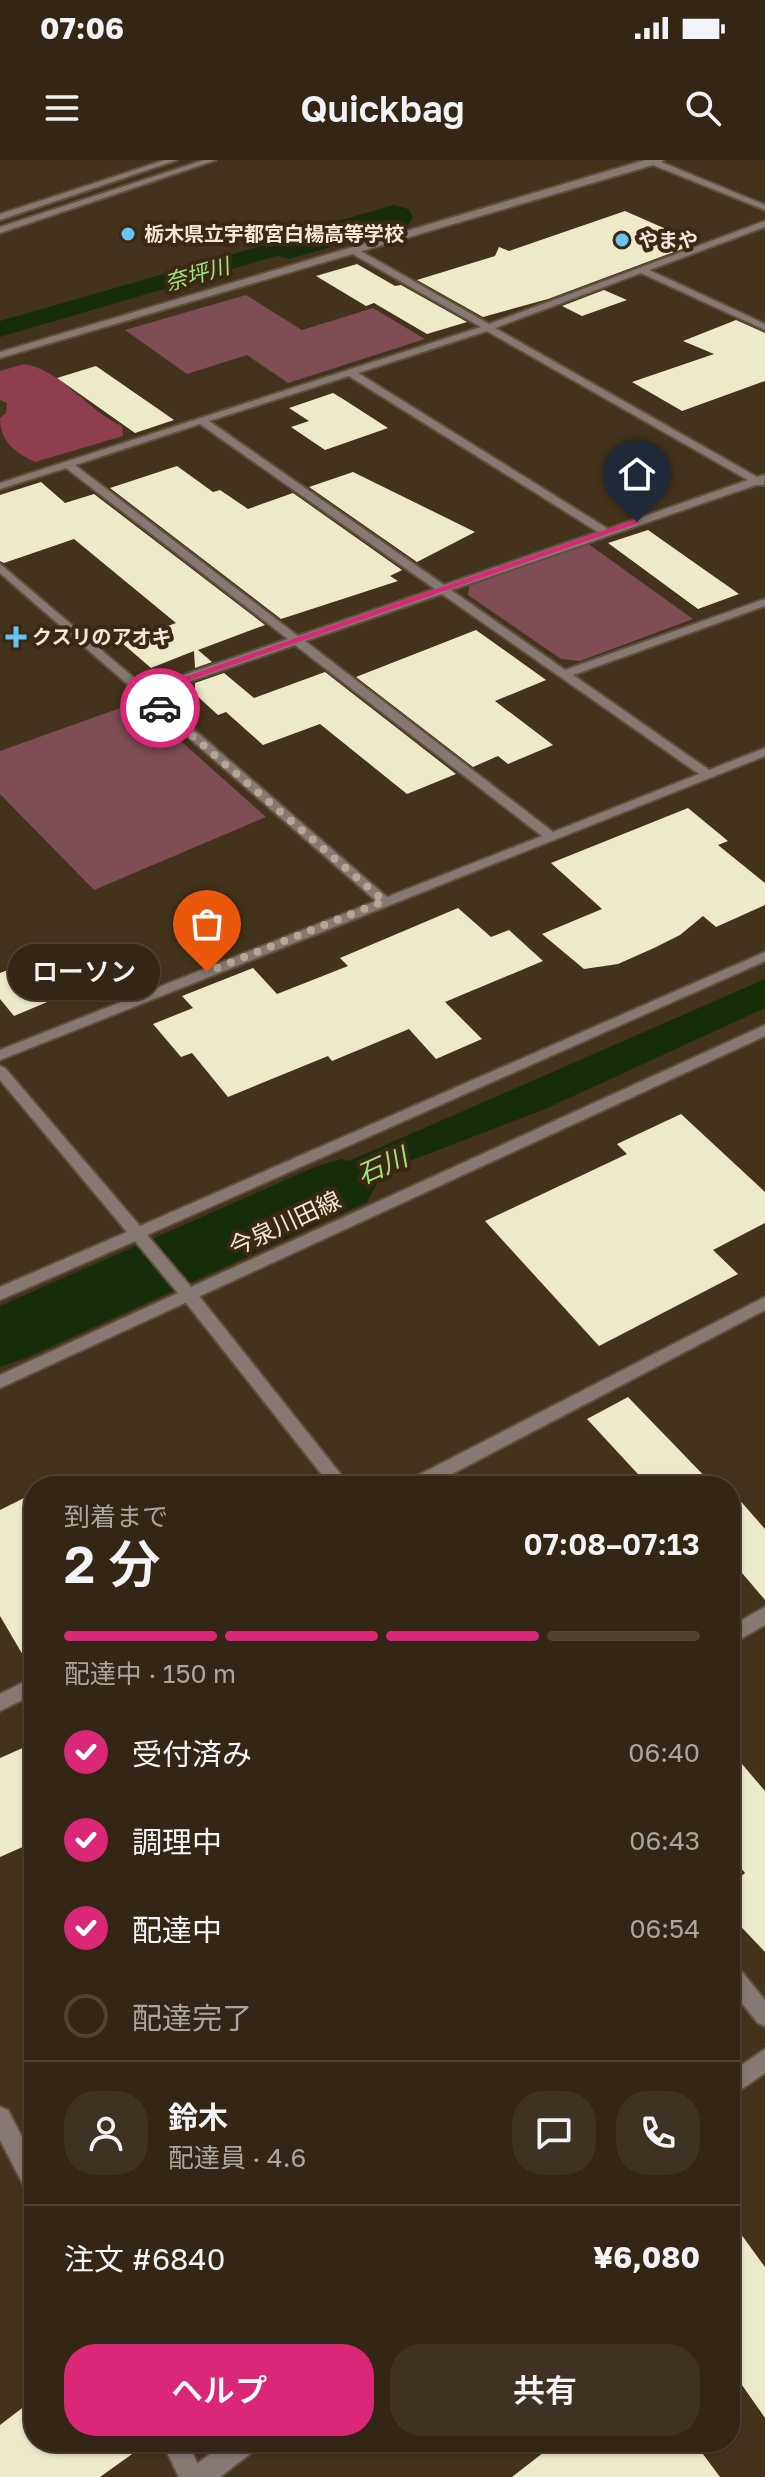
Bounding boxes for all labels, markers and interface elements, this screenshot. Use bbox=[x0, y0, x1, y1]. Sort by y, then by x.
text: 07:06 bbox=[40, 10, 124, 46]
icon: menu bbox=[40, 86, 84, 130]
icon: search bbox=[681, 86, 725, 130]
text: Quickbag bbox=[300, 87, 465, 130]
place label: 栃木県立宇都宮白楊高等学校 bbox=[144, 221, 404, 245]
marker: 栃木県立宇都宮白楊高等学校 bbox=[119, 225, 137, 243]
place label: やまや bbox=[638, 227, 698, 251]
marker: やまや bbox=[613, 231, 631, 249]
water label: 奈坪川 bbox=[161, 251, 234, 296]
pin bbox=[603, 440, 671, 522]
icon: home bbox=[615, 452, 659, 496]
place label: クスリのアオキ bbox=[32, 624, 171, 648]
marker: クスリのアオキ bbox=[7, 628, 25, 646]
courier bbox=[120, 668, 200, 748]
icon: car bbox=[138, 686, 182, 730]
pin bbox=[173, 890, 241, 972]
icon: bag bbox=[185, 902, 229, 946]
callout: ローソン bbox=[7, 944, 159, 1000]
text: ローソン bbox=[32, 956, 136, 987]
water label: 石川 bbox=[352, 1140, 415, 1190]
street label: 今泉川田線 bbox=[224, 1184, 345, 1261]
text: 到着まで bbox=[64, 1501, 168, 1532]
text: 07:08–07:13 bbox=[523, 1526, 700, 1562]
text: 2 分 bbox=[64, 1532, 160, 1594]
text: 配達中 · 150 m bbox=[64, 1658, 236, 1689]
icon: check bbox=[64, 1730, 108, 1774]
text: 受付済み bbox=[132, 1736, 252, 1772]
text: 06:40 bbox=[628, 1737, 700, 1768]
icon: check bbox=[64, 1818, 108, 1862]
text: 調理中 bbox=[132, 1824, 222, 1860]
text: 06:43 bbox=[629, 1825, 700, 1856]
icon: check bbox=[64, 1906, 108, 1950]
text: 配達中 bbox=[132, 1912, 222, 1948]
text: 06:54 bbox=[629, 1913, 700, 1944]
text: 配達完了 bbox=[132, 2000, 252, 2036]
button: person bbox=[64, 2091, 148, 2175]
button: chat bbox=[512, 2091, 596, 2175]
button: phone bbox=[616, 2091, 700, 2175]
text: 鈴木 bbox=[168, 2099, 228, 2135]
text: 配達員 · 4.6 bbox=[168, 2142, 306, 2173]
text: ¥6,080 bbox=[593, 2239, 700, 2275]
text: 注文 #6840 bbox=[64, 2241, 225, 2277]
button: ヘルプ bbox=[64, 2344, 374, 2436]
button: 共有 bbox=[390, 2344, 700, 2436]

